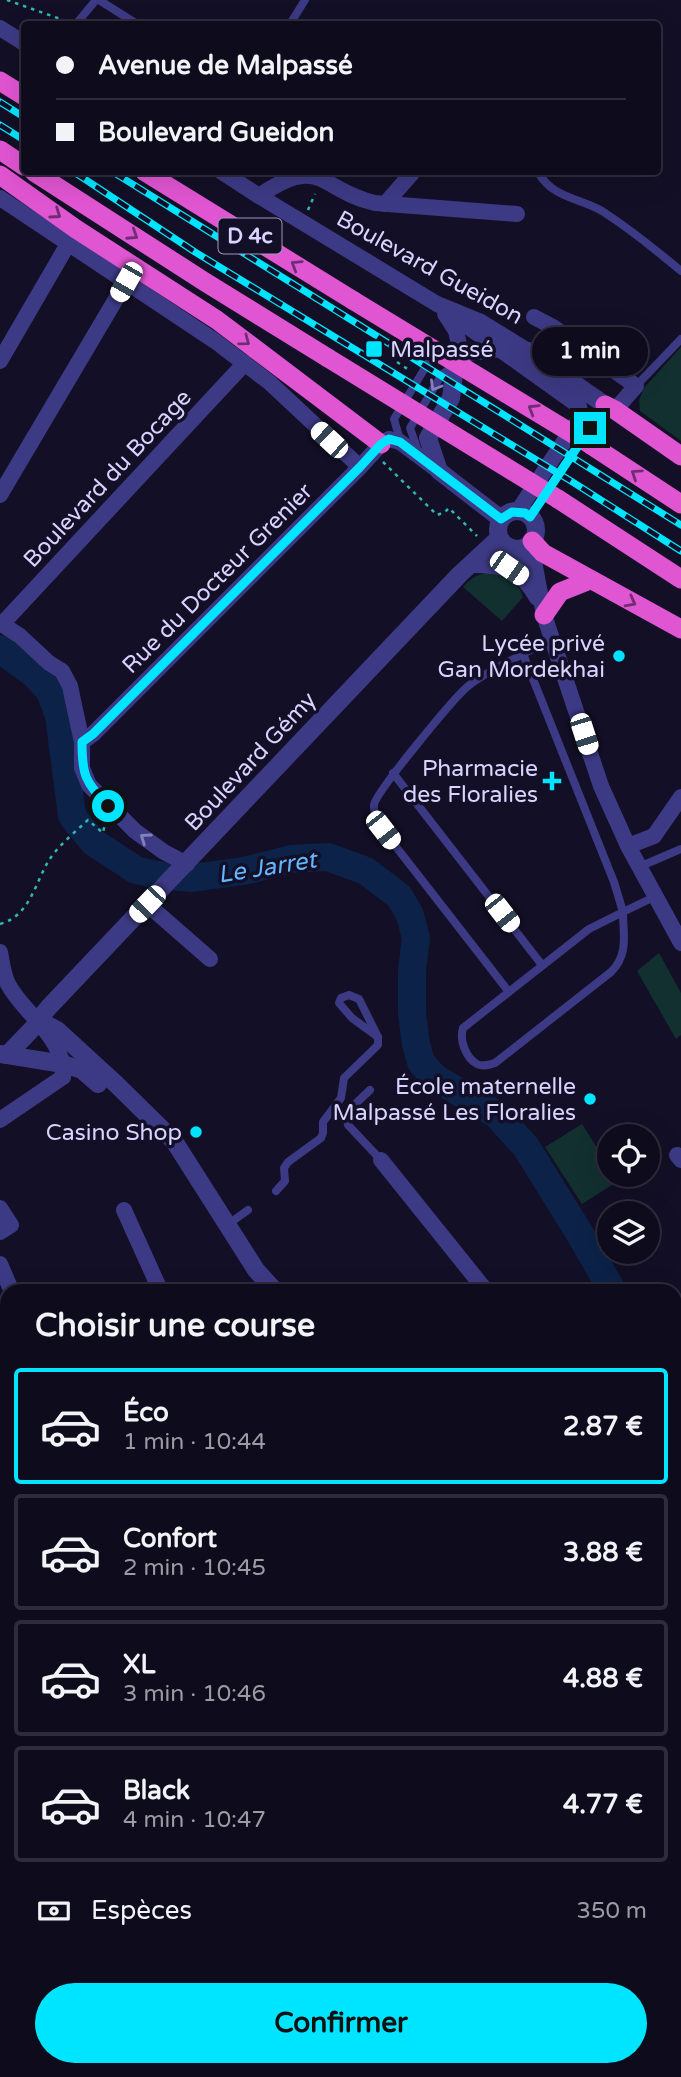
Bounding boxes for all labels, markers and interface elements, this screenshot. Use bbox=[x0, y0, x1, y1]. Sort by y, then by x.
text: Avenue de Malpassé bbox=[98, 50, 353, 81]
text: Boulevard Gueidon bbox=[98, 117, 334, 148]
street label: Boulevard Gueidon bbox=[331, 205, 528, 331]
one-way arrow bbox=[48, 206, 61, 219]
road number: D 4c bbox=[218, 218, 282, 254]
one-way arrow bbox=[125, 227, 138, 240]
car bbox=[107, 259, 146, 305]
one-way arrow bbox=[291, 261, 304, 274]
callout: 1 min bbox=[532, 326, 648, 376]
one-way arrow bbox=[237, 332, 250, 345]
place label: Malpassé bbox=[390, 336, 493, 364]
text: 1 min bbox=[559, 337, 621, 365]
marker: Malpassé bbox=[364, 339, 384, 359]
one-way arrow bbox=[430, 378, 443, 391]
street label: Boulevard du Bocage bbox=[18, 384, 198, 574]
one-way arrow bbox=[528, 405, 541, 418]
route end bbox=[574, 412, 606, 444]
car bbox=[307, 418, 352, 462]
one-way arrow bbox=[631, 470, 644, 483]
street label: Rue du Docteur Grenier bbox=[117, 478, 319, 680]
car bbox=[486, 547, 533, 589]
one-way arrow bbox=[624, 594, 636, 607]
place label: Lycée privé Gan Mordekhai bbox=[438, 630, 605, 684]
marker: Lycée privé Gan Mordekhai bbox=[611, 648, 627, 664]
street label: Boulevard Gémy bbox=[179, 686, 322, 837]
car bbox=[568, 711, 601, 757]
place label: Pharmacie des Floralies bbox=[403, 755, 538, 809]
marker: Pharmacie des Floralies bbox=[544, 773, 560, 789]
route start bbox=[92, 790, 124, 822]
car bbox=[362, 807, 405, 853]
one-way arrow bbox=[140, 834, 153, 846]
water label: Le Jarret bbox=[216, 845, 321, 890]
car bbox=[125, 882, 170, 926]
car bbox=[481, 890, 524, 936]
place label: École maternelle Malpassé Les Floralies bbox=[333, 1073, 576, 1127]
marker: École maternelle Malpassé Les Floralies bbox=[582, 1091, 598, 1107]
place label: Casino Shop bbox=[46, 1119, 182, 1147]
marker: Casino Shop bbox=[188, 1124, 204, 1140]
map controls bbox=[597, 1124, 660, 1264]
button: locate bbox=[597, 1124, 660, 1187]
button: layers bbox=[597, 1201, 660, 1264]
text: Choisir une course bbox=[35, 1307, 315, 1345]
icon: car bbox=[39, 1395, 102, 1458]
text: Éco bbox=[123, 1397, 169, 1428]
text: 2.87 € bbox=[563, 1411, 643, 1442]
text: 1 min · 10:44 bbox=[123, 1428, 266, 1456]
icon: car bbox=[39, 1521, 102, 1584]
text: Confort bbox=[123, 1523, 217, 1554]
text: 3.88 € bbox=[563, 1537, 643, 1568]
text: 2 min · 10:45 bbox=[123, 1554, 266, 1582]
icon: car bbox=[39, 1647, 102, 1710]
text: XL bbox=[123, 1649, 155, 1680]
text: 4.88 € bbox=[563, 1663, 643, 1694]
text: 3 min · 10:46 bbox=[123, 1680, 266, 1708]
icon: car bbox=[39, 1773, 102, 1836]
text: Black bbox=[123, 1775, 190, 1806]
text: 4.77 € bbox=[563, 1789, 643, 1820]
text: 4 min · 10:47 bbox=[123, 1806, 266, 1834]
icon: cash bbox=[35, 1892, 73, 1930]
text: Espèces bbox=[91, 1895, 192, 1926]
text: 350 m bbox=[577, 1897, 647, 1925]
button: Confirmer bbox=[35, 1983, 647, 2063]

